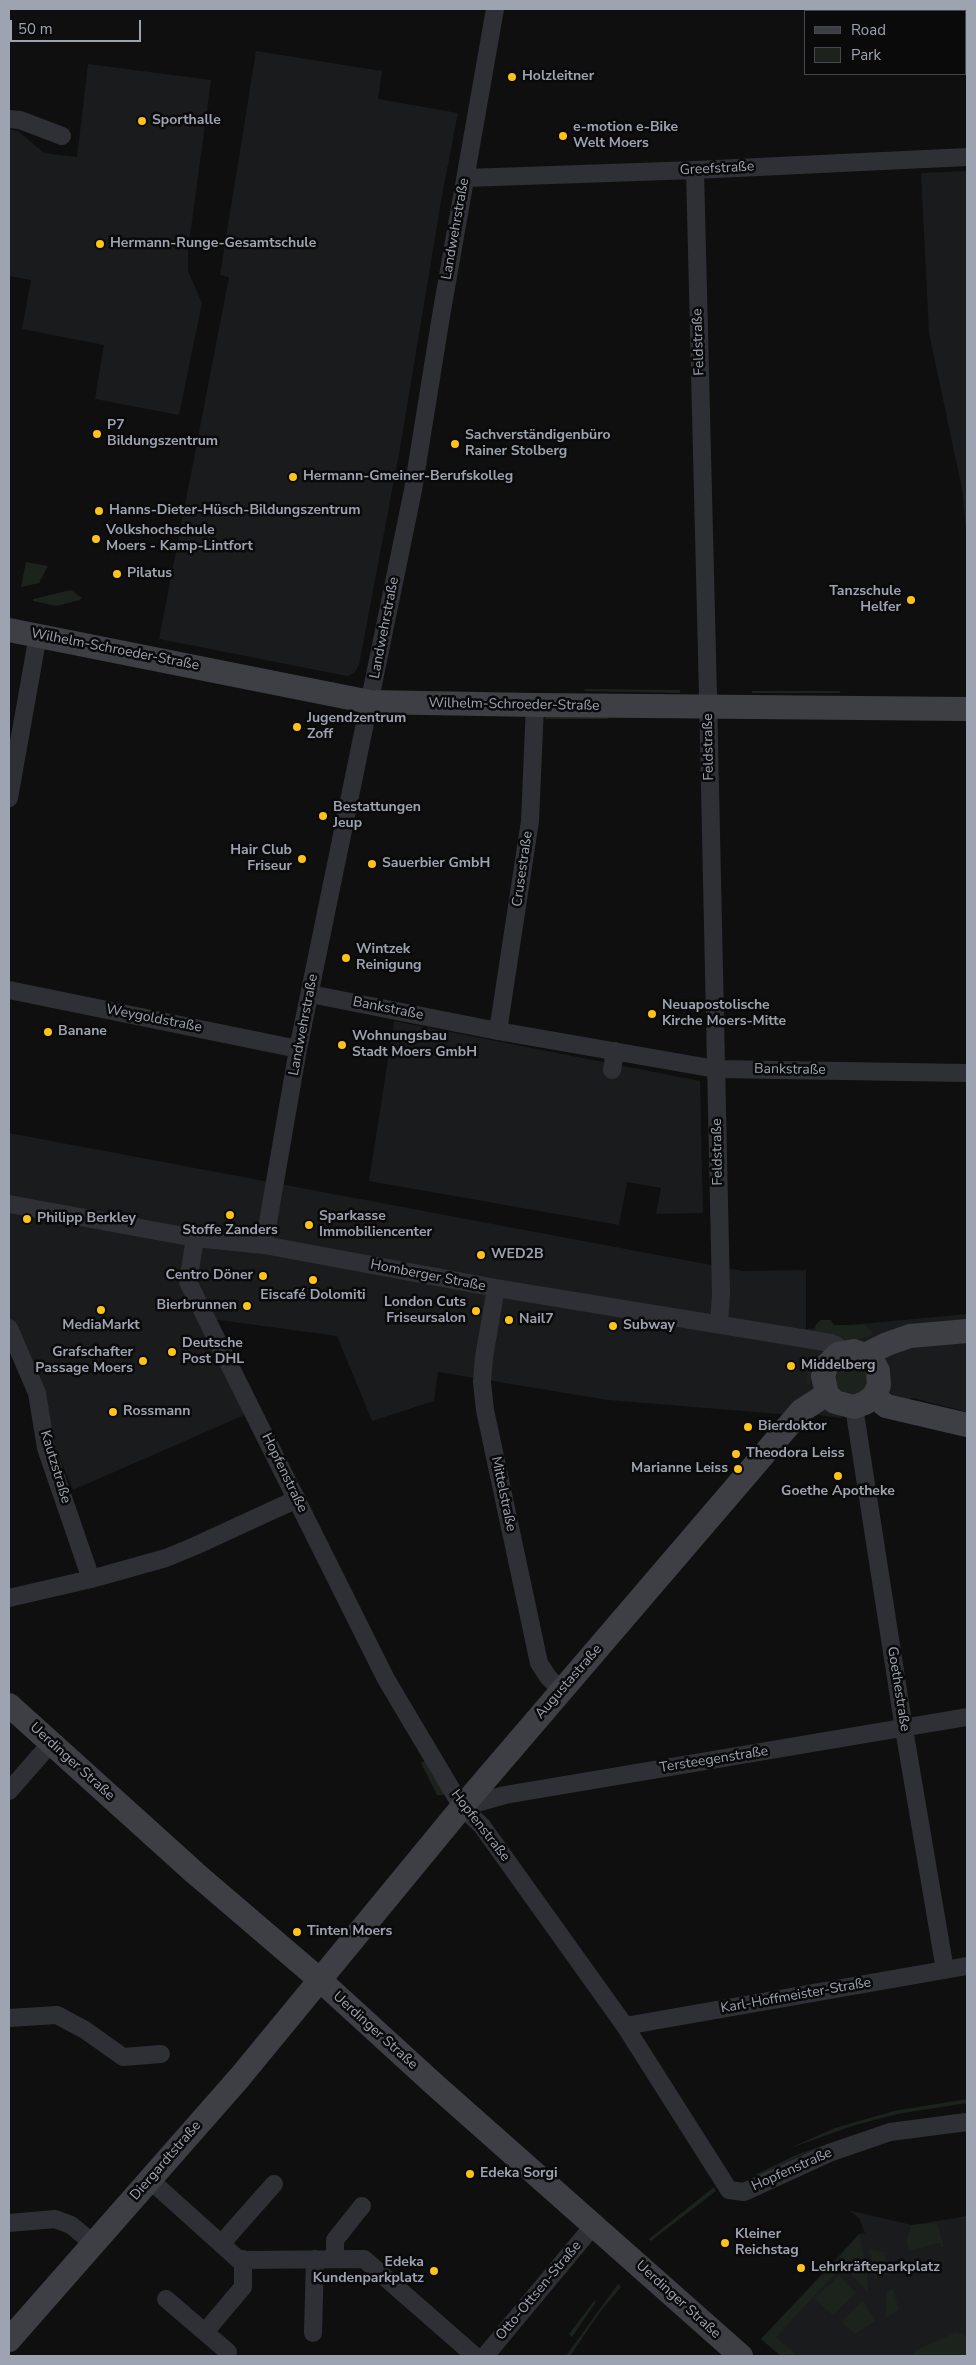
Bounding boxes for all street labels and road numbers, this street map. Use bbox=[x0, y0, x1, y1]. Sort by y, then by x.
street label: Greefstraße bbox=[679, 159, 755, 179]
street label: Landwehrstraße bbox=[439, 177, 473, 281]
street label: Feldstraße bbox=[689, 308, 709, 376]
street label: Landwehrstraße bbox=[367, 576, 403, 680]
street label: Wilhelm-Schroeder-Straße bbox=[29, 625, 201, 675]
street label: Wilhelm-Schroeder-Straße bbox=[428, 695, 600, 715]
street label: Feldstraße bbox=[700, 713, 718, 781]
street label: Crusestraße bbox=[509, 830, 537, 908]
street label: Landwehrstraße bbox=[286, 973, 322, 1077]
street label: Bankstraße bbox=[351, 994, 425, 1024]
street label: Weygoldstraße bbox=[105, 1001, 203, 1037]
street label: Bankstraße bbox=[754, 1061, 826, 1079]
street label: Feldstraße bbox=[709, 1118, 727, 1186]
street label: Homberger Straße bbox=[369, 1257, 487, 1295]
street label: Kautzstraße bbox=[36, 1429, 74, 1505]
street label: Hopfenstraße bbox=[258, 1430, 310, 1516]
street label: Mittelstraße bbox=[487, 1455, 519, 1533]
street label: Augustastraße bbox=[532, 1641, 606, 1723]
street label: Goethestraße bbox=[883, 1645, 913, 1733]
street label: Uerdinger Straße bbox=[26, 1720, 118, 1804]
street label: Tersteegenstraße bbox=[658, 1743, 770, 1777]
street label: Hopfenstraße bbox=[447, 1787, 513, 1865]
street label: Karl-Hoffmeister-Straße bbox=[719, 1974, 873, 2018]
street label: Uerdinger Straße bbox=[329, 1989, 421, 2073]
street label: Diergardtstraße bbox=[127, 2118, 205, 2204]
street label: Hopfenstraße bbox=[749, 2145, 835, 2195]
street label: Otto-Ottsen-Straße bbox=[493, 2238, 585, 2344]
street label: Uerdinger Straße bbox=[632, 2258, 724, 2342]

